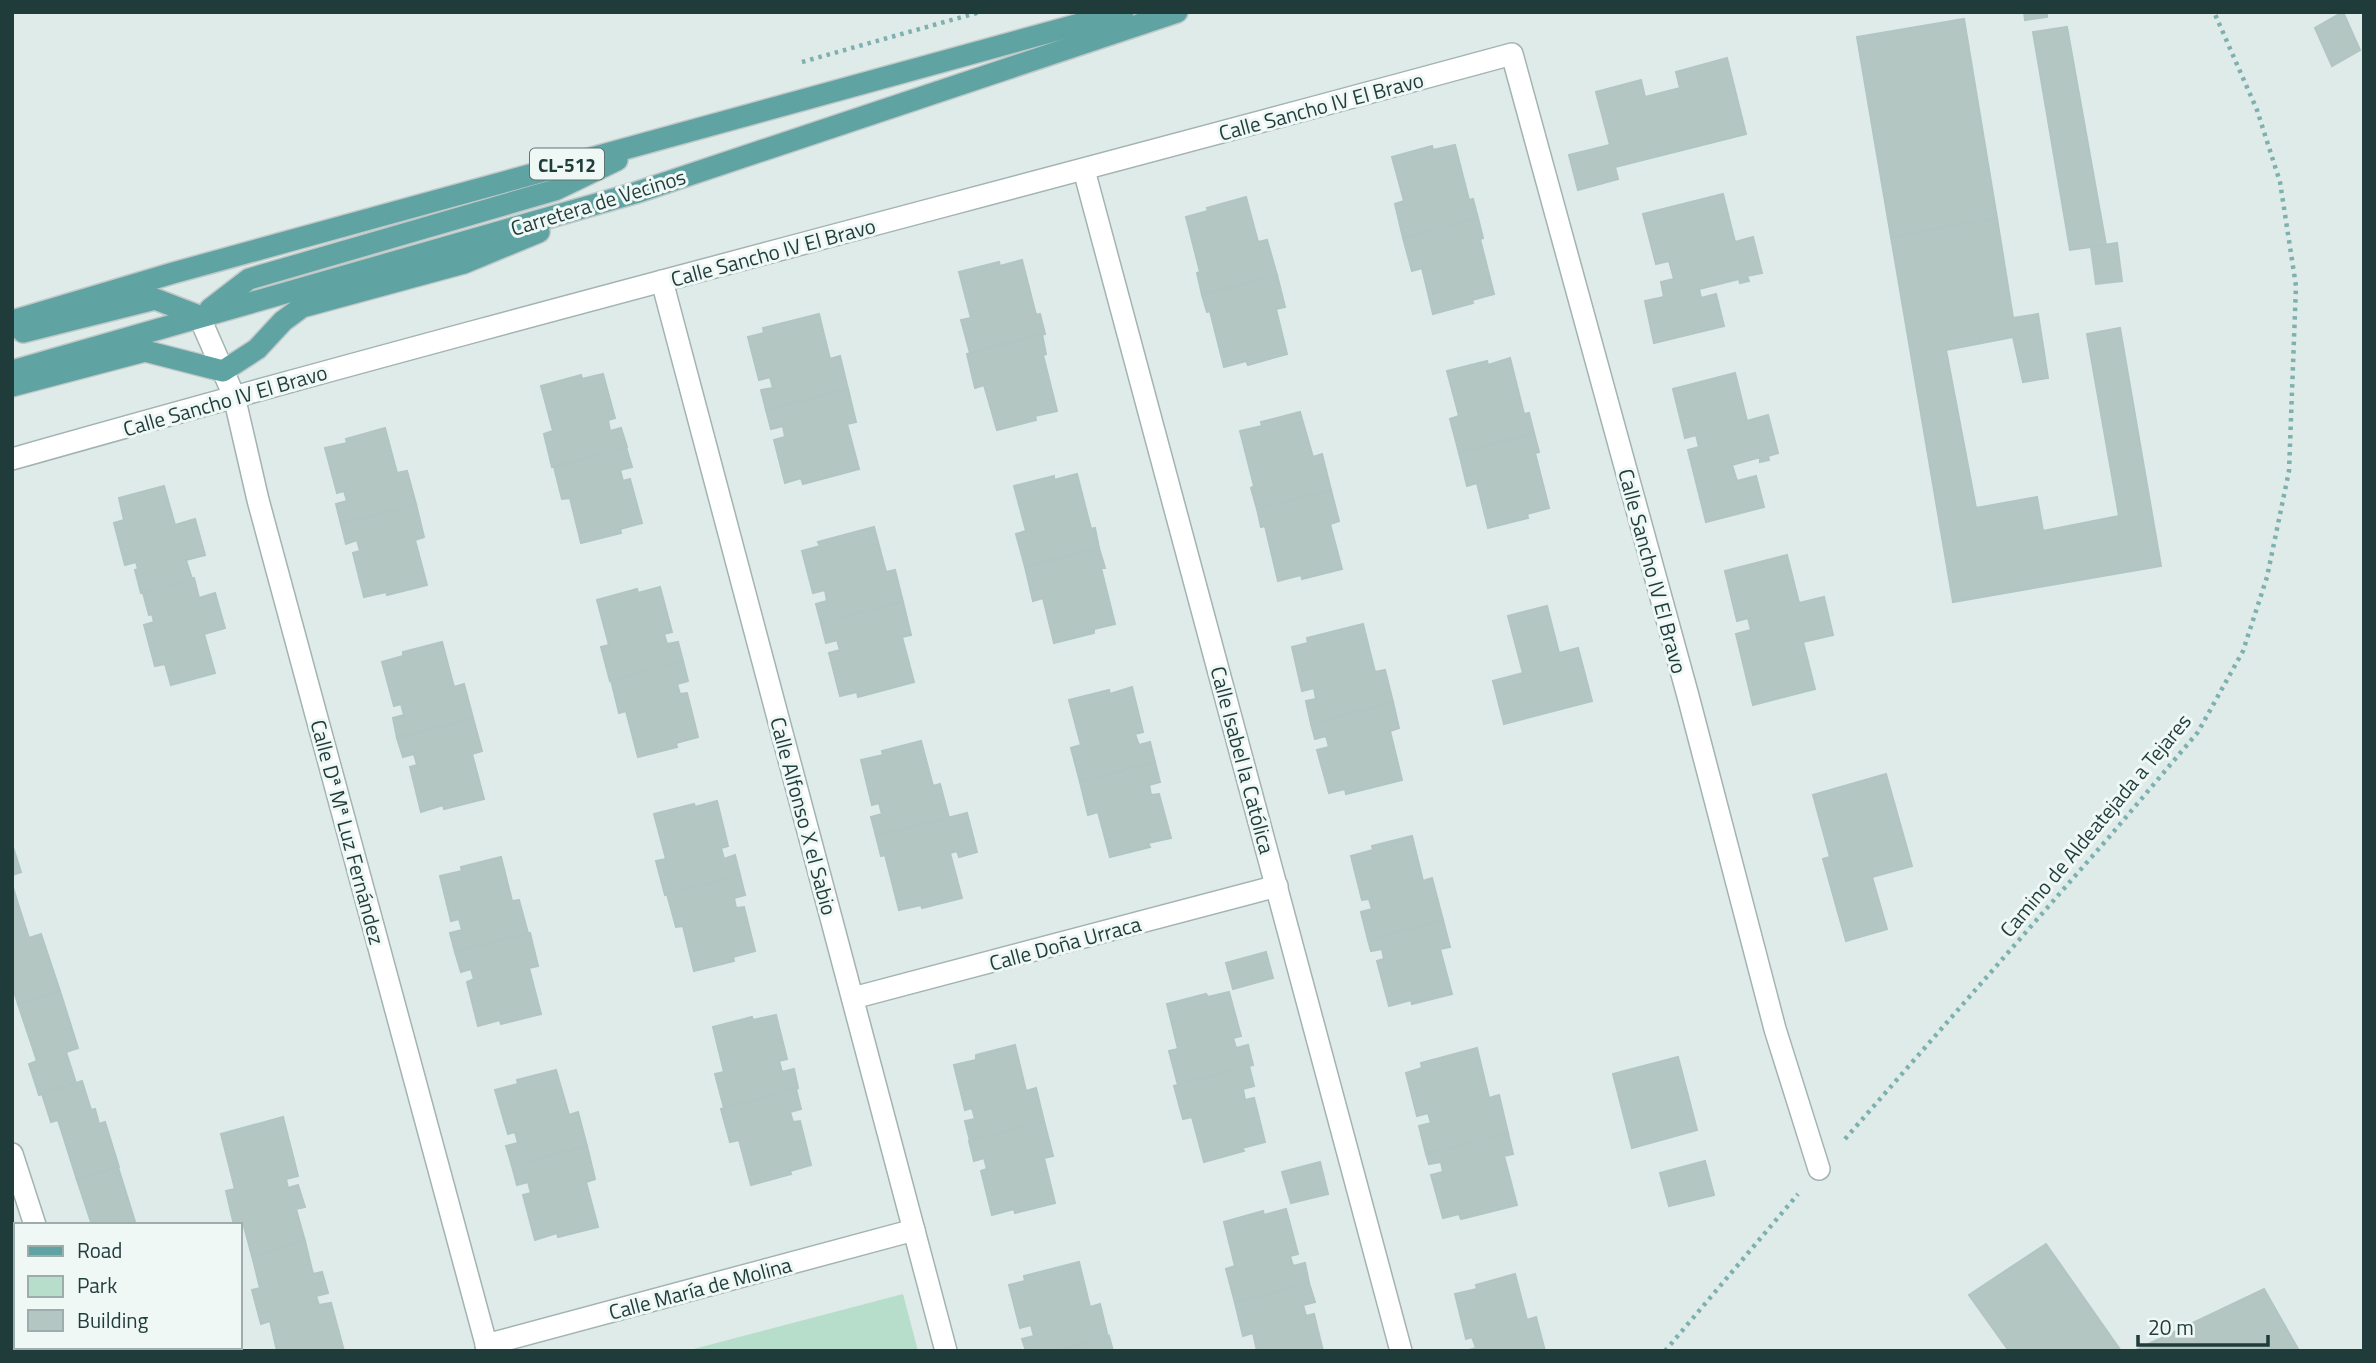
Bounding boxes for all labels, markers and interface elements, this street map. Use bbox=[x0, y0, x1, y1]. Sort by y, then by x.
street label: Calle Sancho IV El Bravo bbox=[1215, 63, 1427, 149]
road number: CL-512 bbox=[530, 148, 604, 180]
street label: Carretera de Vecinos bbox=[507, 160, 689, 244]
street label: Calle Sancho IV El Bravo bbox=[667, 209, 879, 295]
street label: Calle Sancho IV El Bravo bbox=[119, 356, 331, 444]
street label: Calle Sancho IV El Bravo bbox=[1610, 465, 1696, 677]
street label: Calle Isabel la Católica bbox=[1203, 663, 1284, 858]
street label: Camino de Aldeatejada a Tejares bbox=[1992, 706, 2198, 944]
street label: Calle Alfonso X el Sabio bbox=[762, 713, 846, 919]
street label: Calle Dª Mª Luz Fernández bbox=[303, 716, 393, 948]
street label: Calle Doña Urraca bbox=[985, 907, 1145, 979]
legend bbox=[14, 1223, 242, 1349]
text: Road bbox=[77, 1234, 122, 1266]
street label: Calle María de Molina bbox=[605, 1248, 796, 1328]
text: Park bbox=[77, 1269, 117, 1301]
text: Building bbox=[77, 1304, 149, 1336]
scale bar bbox=[2138, 1304, 2268, 1348]
text: 20 m bbox=[2148, 1311, 2194, 1343]

